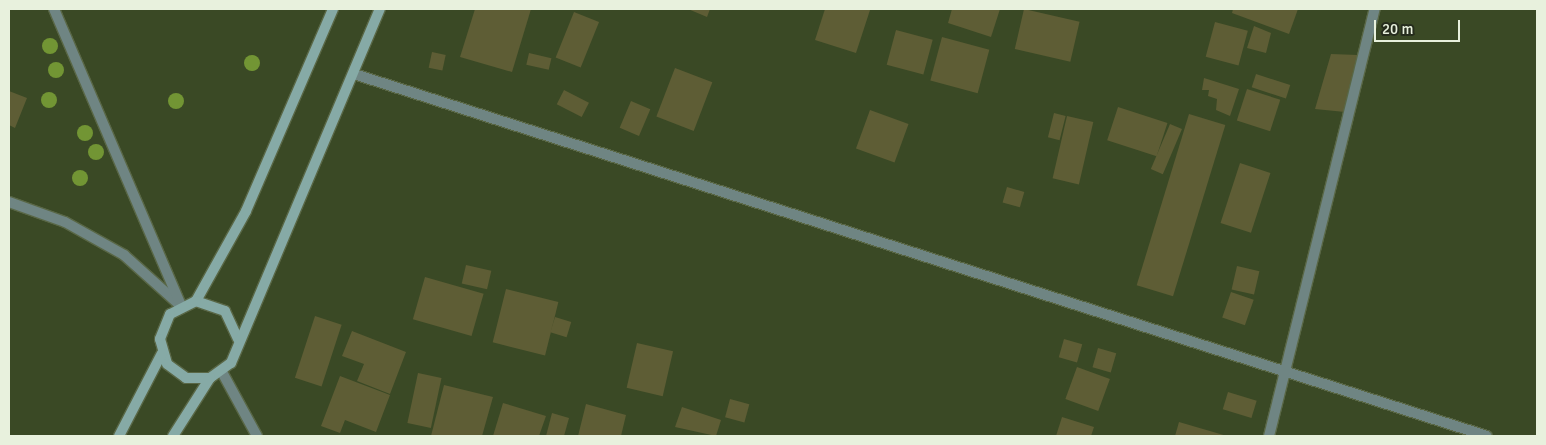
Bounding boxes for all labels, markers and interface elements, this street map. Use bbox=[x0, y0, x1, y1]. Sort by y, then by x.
scale bar bbox=[1376, 10, 1462, 42]
text: 20 m bbox=[1382, 20, 1413, 38]

